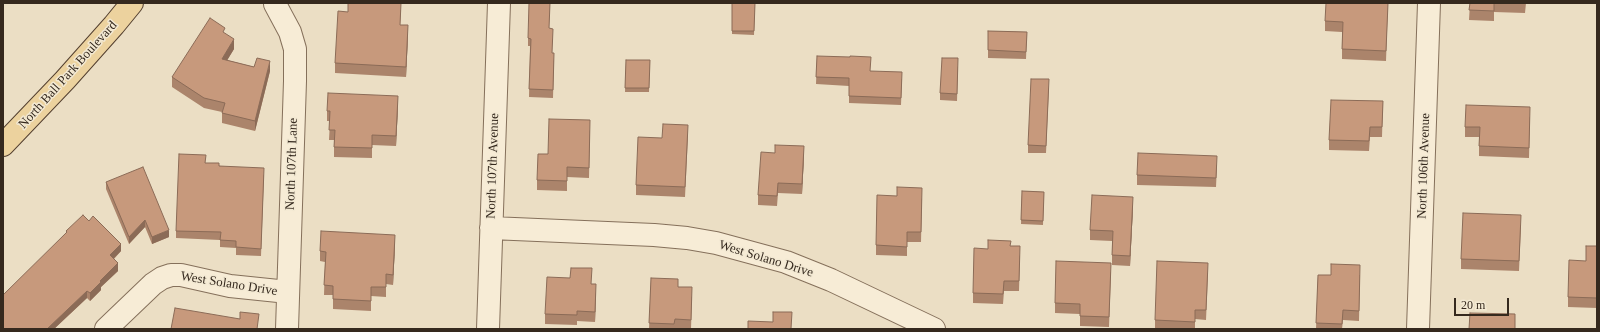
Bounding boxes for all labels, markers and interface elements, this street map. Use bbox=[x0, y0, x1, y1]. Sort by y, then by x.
street label: North Ball Park Boulevard bbox=[15, 18, 121, 132]
street label: North 107th Avenue bbox=[483, 113, 503, 219]
street label: North 106th Avenue bbox=[1414, 113, 1434, 219]
street label: North 107th Lane bbox=[283, 118, 301, 210]
street label: West Solano Drive bbox=[717, 237, 815, 281]
street label: West Solano Drive bbox=[179, 269, 279, 299]
scale bar bbox=[1456, 290, 1511, 316]
text: 20 m bbox=[1461, 298, 1485, 312]

